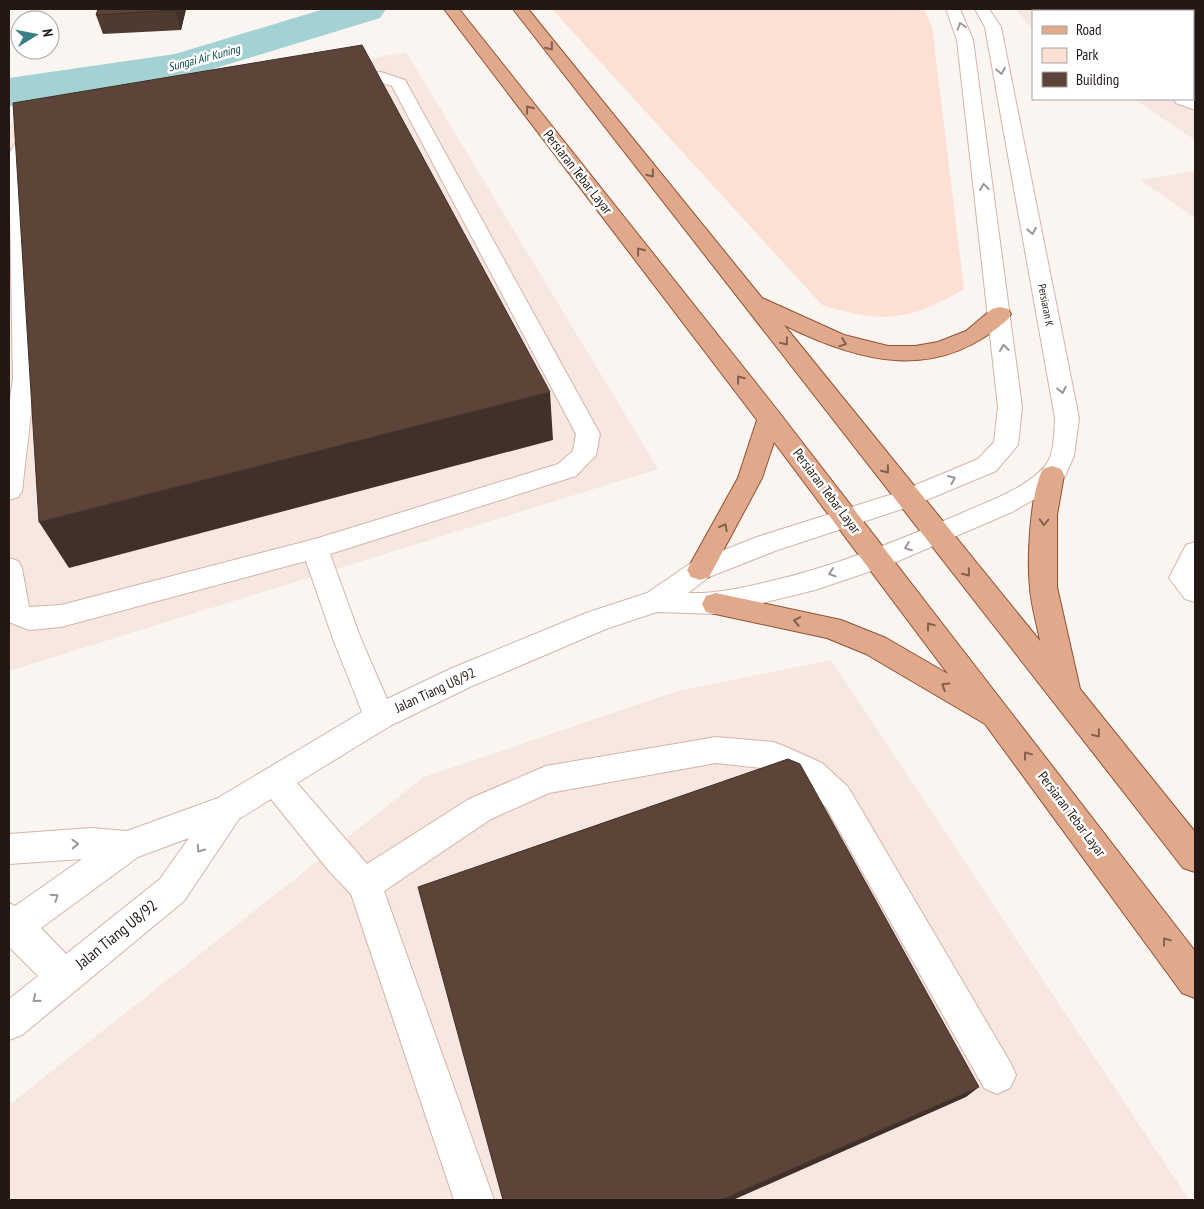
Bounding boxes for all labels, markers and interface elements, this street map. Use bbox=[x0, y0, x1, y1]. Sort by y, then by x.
north arrow bbox=[10, 10, 60, 60]
legend bbox=[1032, 10, 1194, 100]
text: Road bbox=[1076, 20, 1102, 39]
one-way arrow bbox=[957, 22, 967, 31]
text: N bbox=[38, 27, 57, 38]
water label: Sungai Air Kuning bbox=[166, 41, 242, 74]
one-way arrow bbox=[545, 41, 553, 50]
text: Park bbox=[1076, 45, 1098, 64]
one-way arrow bbox=[996, 67, 1006, 75]
text: Building bbox=[1076, 70, 1119, 89]
one-way arrow bbox=[527, 106, 535, 115]
street label: Persiaran Tebar Layar bbox=[539, 126, 617, 218]
one-way arrow bbox=[646, 168, 654, 177]
one-way arrow bbox=[979, 182, 990, 190]
one-way arrow bbox=[1026, 226, 1036, 235]
one-way arrow bbox=[638, 248, 646, 257]
street label: Persiaran K bbox=[1035, 283, 1057, 328]
one-way arrow bbox=[779, 336, 788, 346]
one-way arrow bbox=[839, 337, 847, 347]
one-way arrow bbox=[999, 344, 1010, 352]
one-way arrow bbox=[738, 376, 746, 385]
one-way arrow bbox=[1056, 386, 1067, 395]
street label: Persiaran Tebar Layar bbox=[789, 445, 865, 537]
one-way arrow bbox=[880, 464, 888, 473]
one-way arrow bbox=[948, 475, 956, 485]
one-way arrow bbox=[1038, 519, 1049, 527]
one-way arrow bbox=[718, 524, 728, 533]
one-way arrow bbox=[904, 541, 912, 551]
one-way arrow bbox=[962, 567, 970, 576]
one-way arrow bbox=[828, 568, 837, 578]
one-way arrow bbox=[793, 617, 802, 627]
one-way arrow bbox=[927, 622, 936, 632]
street label: Jalan Tiang U8/92 bbox=[391, 663, 478, 717]
one-way arrow bbox=[942, 682, 951, 692]
one-way arrow bbox=[1092, 729, 1101, 738]
one-way arrow bbox=[1024, 751, 1034, 760]
street label: Persiaran Tebar Layar bbox=[1034, 768, 1110, 860]
one-way arrow bbox=[71, 838, 79, 849]
one-way arrow bbox=[197, 843, 206, 853]
one-way arrow bbox=[49, 894, 59, 903]
street label: Jalan Tiang U8/92 bbox=[70, 895, 161, 974]
one-way arrow bbox=[1163, 937, 1172, 947]
one-way arrow bbox=[33, 993, 42, 1002]

